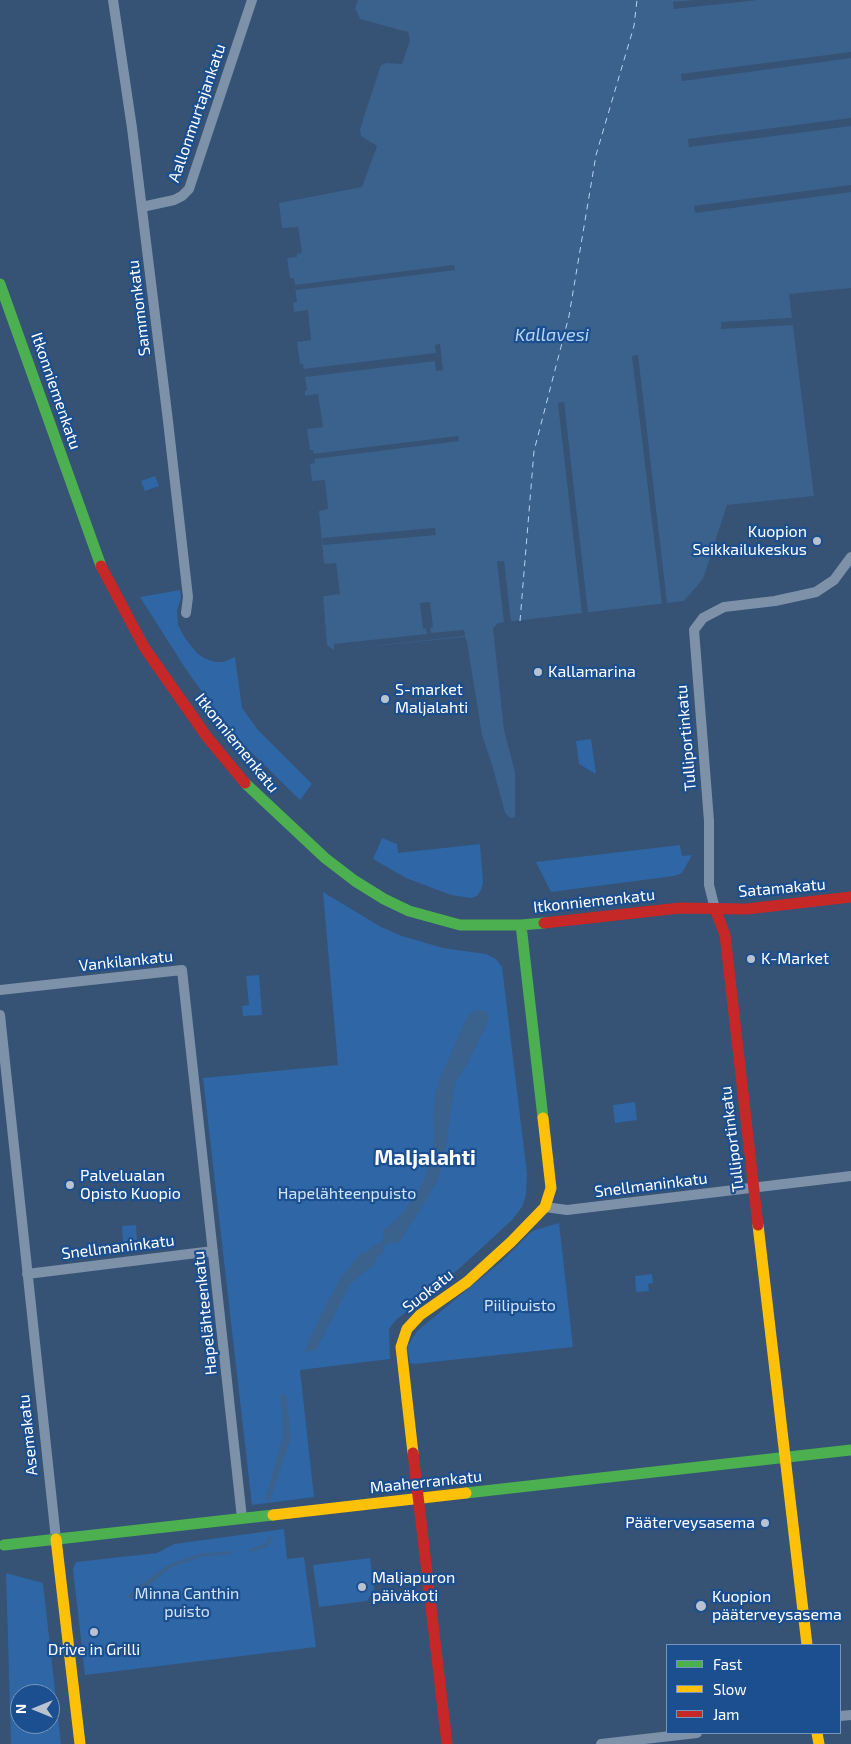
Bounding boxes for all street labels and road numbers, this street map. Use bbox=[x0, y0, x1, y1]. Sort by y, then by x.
street label: Aallonmurtajankatu bbox=[164, 41, 230, 185]
street label: Sammonkatu bbox=[124, 259, 154, 357]
street label: Itkonniemenkatu bbox=[27, 330, 85, 452]
street label: Tulliportinkatu bbox=[672, 684, 700, 792]
street label: Itkonniemenkatu bbox=[191, 689, 283, 797]
street label: Satamakatu bbox=[738, 875, 826, 901]
street label: Itkonniemenkatu bbox=[532, 885, 656, 917]
street label: Vankilankatu bbox=[78, 947, 174, 975]
street label: Tulliportinkatu bbox=[716, 1085, 748, 1193]
street label: Snellmaninkatu bbox=[593, 1169, 709, 1201]
street label: Snellmaninkatu bbox=[60, 1231, 176, 1263]
street label: Hapelähteenkatu bbox=[189, 1250, 221, 1376]
street label: Suokatu bbox=[399, 1265, 457, 1317]
street label: Asemakatu bbox=[14, 1393, 42, 1477]
street label: Maaherrankatu bbox=[369, 1467, 483, 1497]

